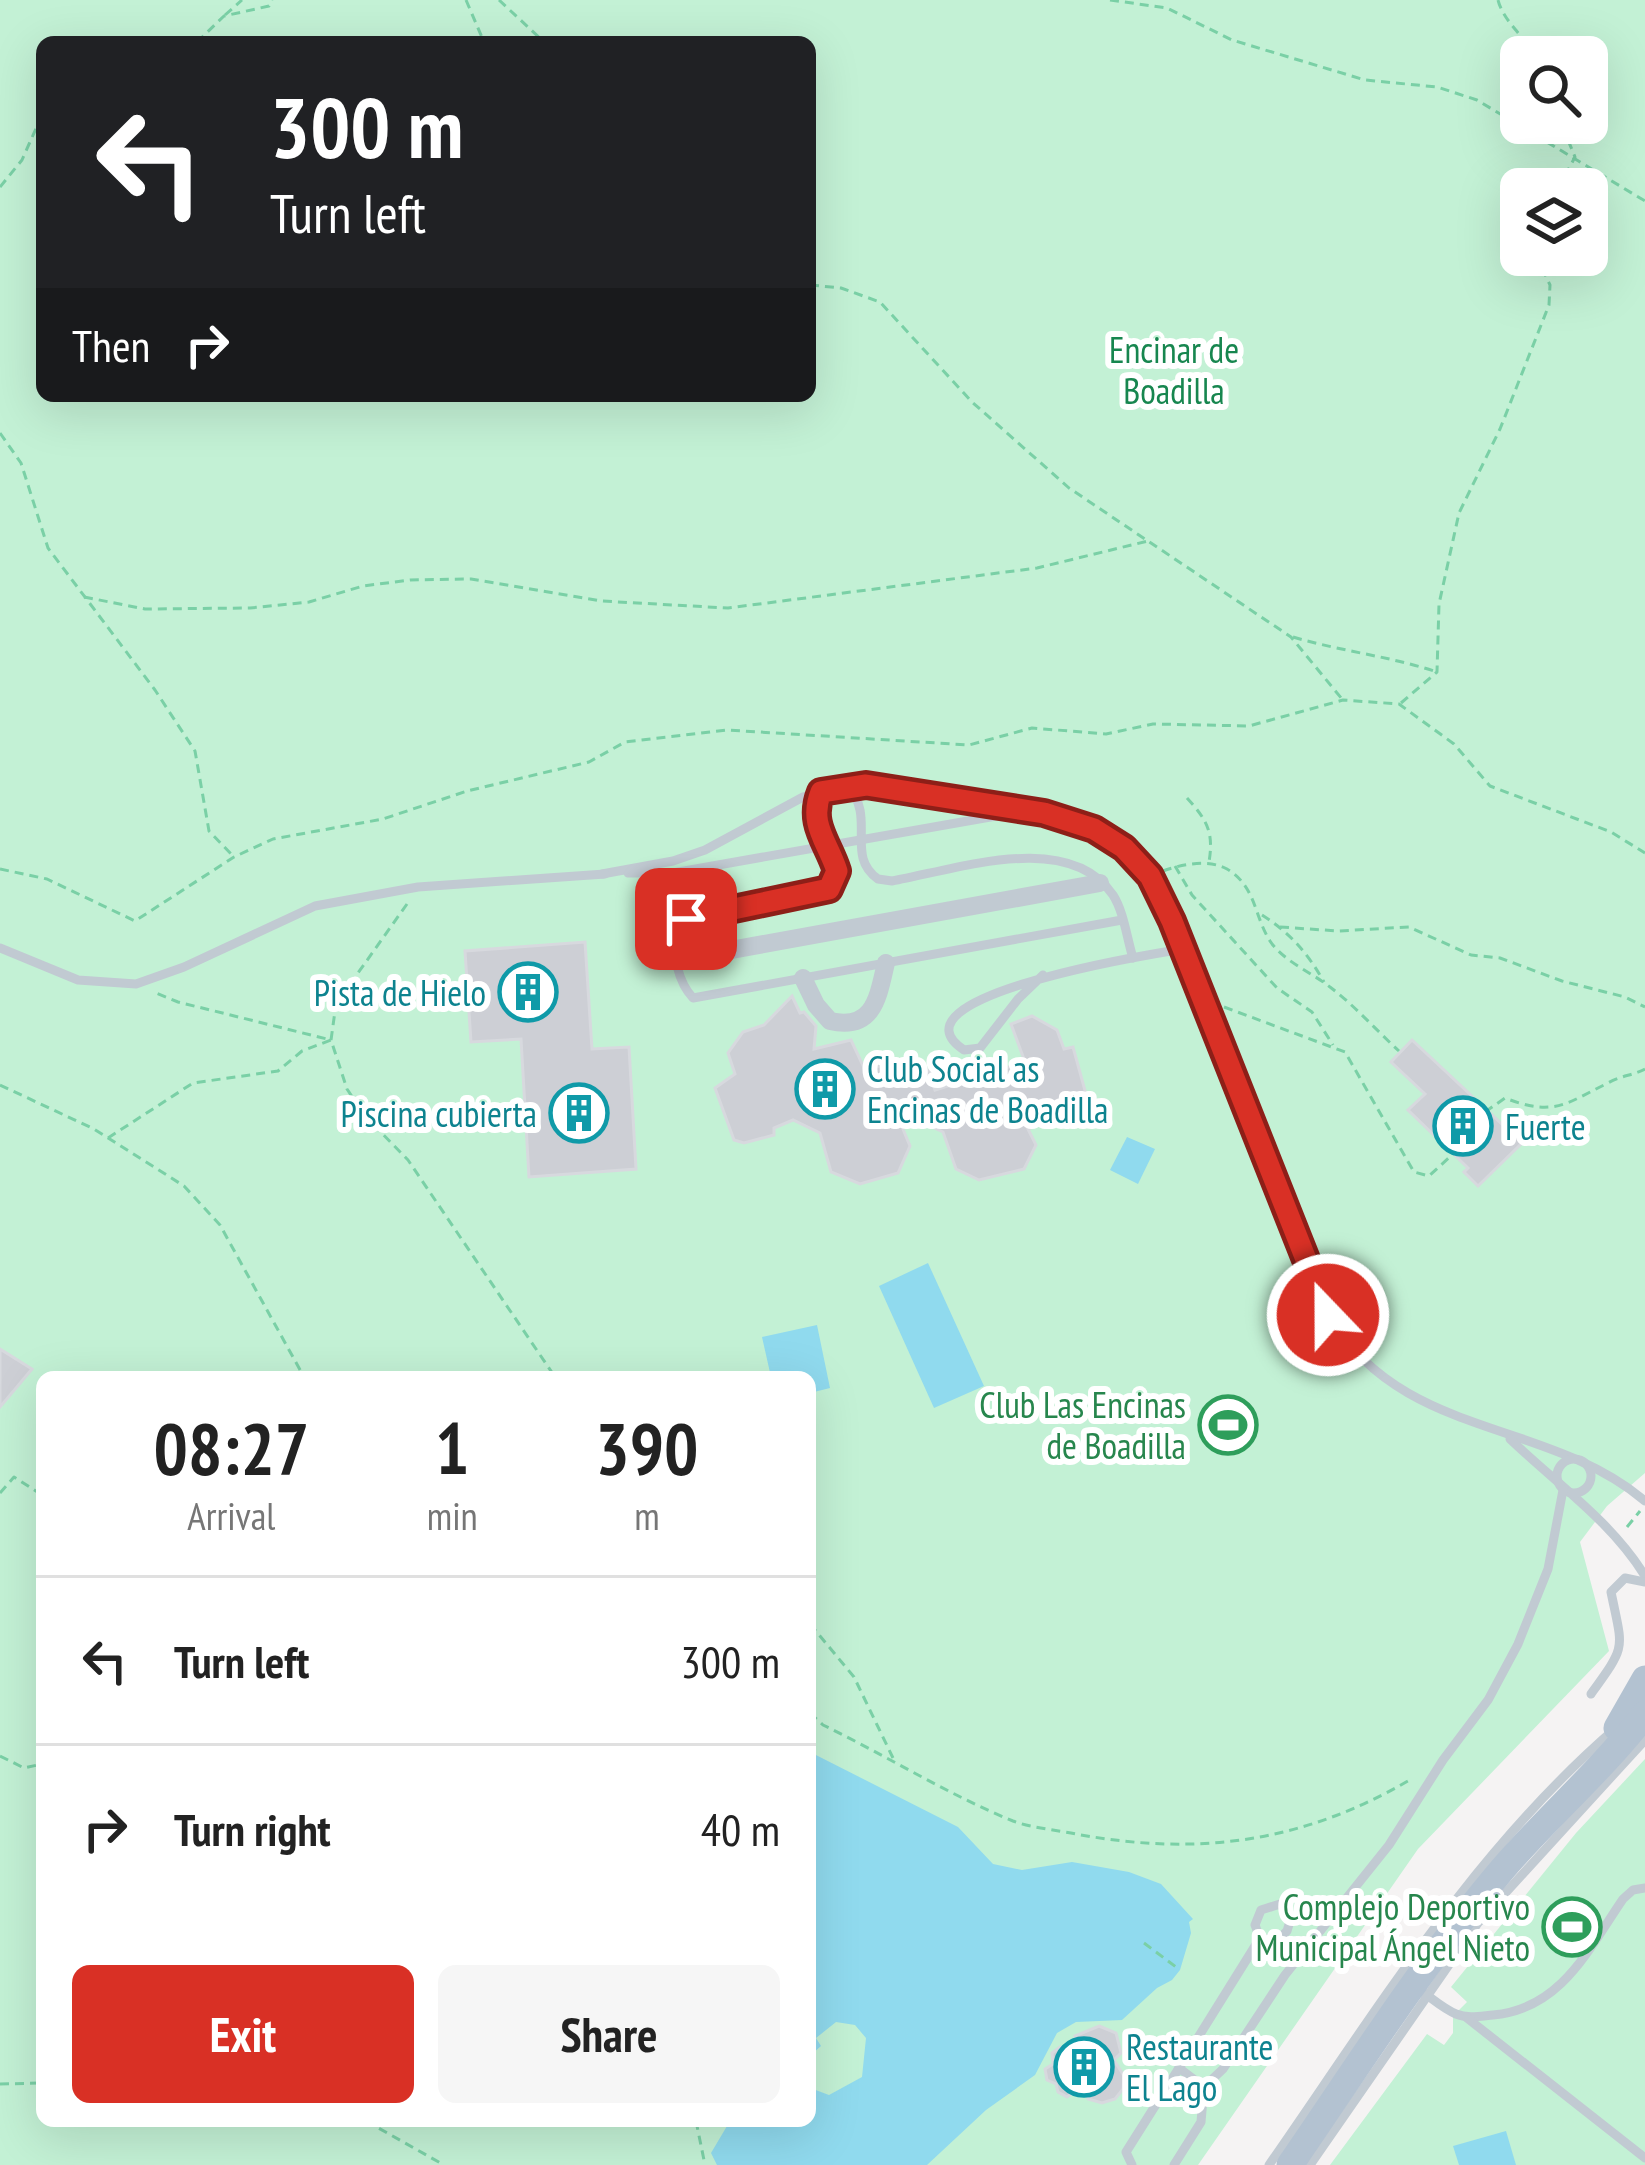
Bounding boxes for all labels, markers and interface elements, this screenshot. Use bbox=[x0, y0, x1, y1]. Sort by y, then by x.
map controls bbox=[1500, 36, 1608, 276]
button: search bbox=[1500, 36, 1608, 144]
text: 300 m bbox=[270, 72, 463, 181]
icon: left bbox=[72, 84, 228, 240]
button: layers bbox=[1500, 168, 1608, 276]
text: Turn left bbox=[270, 178, 426, 248]
icon: right bbox=[174, 312, 240, 378]
text: Then bbox=[72, 316, 150, 374]
park label: Encinar de Boadilla bbox=[1109, 326, 1239, 414]
pin bbox=[635, 868, 737, 970]
icon: arrive bbox=[653, 886, 719, 952]
building icon: Pista de Hielo bbox=[497, 961, 559, 1023]
place label: Pista de Hielo bbox=[314, 969, 486, 1016]
place label: Club Social as Encinas de Boadilla bbox=[867, 1045, 1108, 1133]
building icon: Club Social as Encinas de Boadilla bbox=[794, 1058, 856, 1120]
building icon: Piscina cubierta bbox=[548, 1082, 610, 1144]
place label: Piscina cubierta bbox=[341, 1090, 537, 1137]
building icon: Fuerte bbox=[1432, 1095, 1494, 1157]
place label: Fuerte bbox=[1505, 1103, 1586, 1150]
position arrow bbox=[1265, 1252, 1391, 1378]
place label: Club Las Encinas de Boadilla bbox=[979, 1381, 1186, 1469]
sports icon: Club Las Encinas de Boadilla bbox=[1197, 1394, 1259, 1456]
text: 08:27 bbox=[154, 1401, 309, 1494]
text: 1 bbox=[435, 1401, 469, 1494]
text: 390 bbox=[595, 1401, 698, 1494]
text: Arrival bbox=[187, 1490, 275, 1541]
text: min bbox=[427, 1490, 478, 1541]
text: m bbox=[634, 1490, 660, 1541]
icon: left bbox=[72, 1628, 138, 1694]
text: Turn left bbox=[174, 1632, 309, 1690]
text: 300 m bbox=[680, 1632, 780, 1690]
icon: right bbox=[72, 1796, 138, 1862]
text: Turn right bbox=[174, 1800, 331, 1858]
text: 40 m bbox=[701, 1800, 780, 1858]
place label: Complejo Deportivo Municipal Ángel Nieto bbox=[1256, 1883, 1530, 1971]
sports icon: Complejo Deportivo Municipal Ángel Nieto bbox=[1541, 1896, 1603, 1958]
button: Exit bbox=[72, 1965, 414, 2103]
button: Share bbox=[438, 1965, 780, 2103]
place label: Restaurante El Lago bbox=[1126, 2023, 1273, 2111]
building icon: Restaurante El Lago bbox=[1053, 2036, 1115, 2098]

